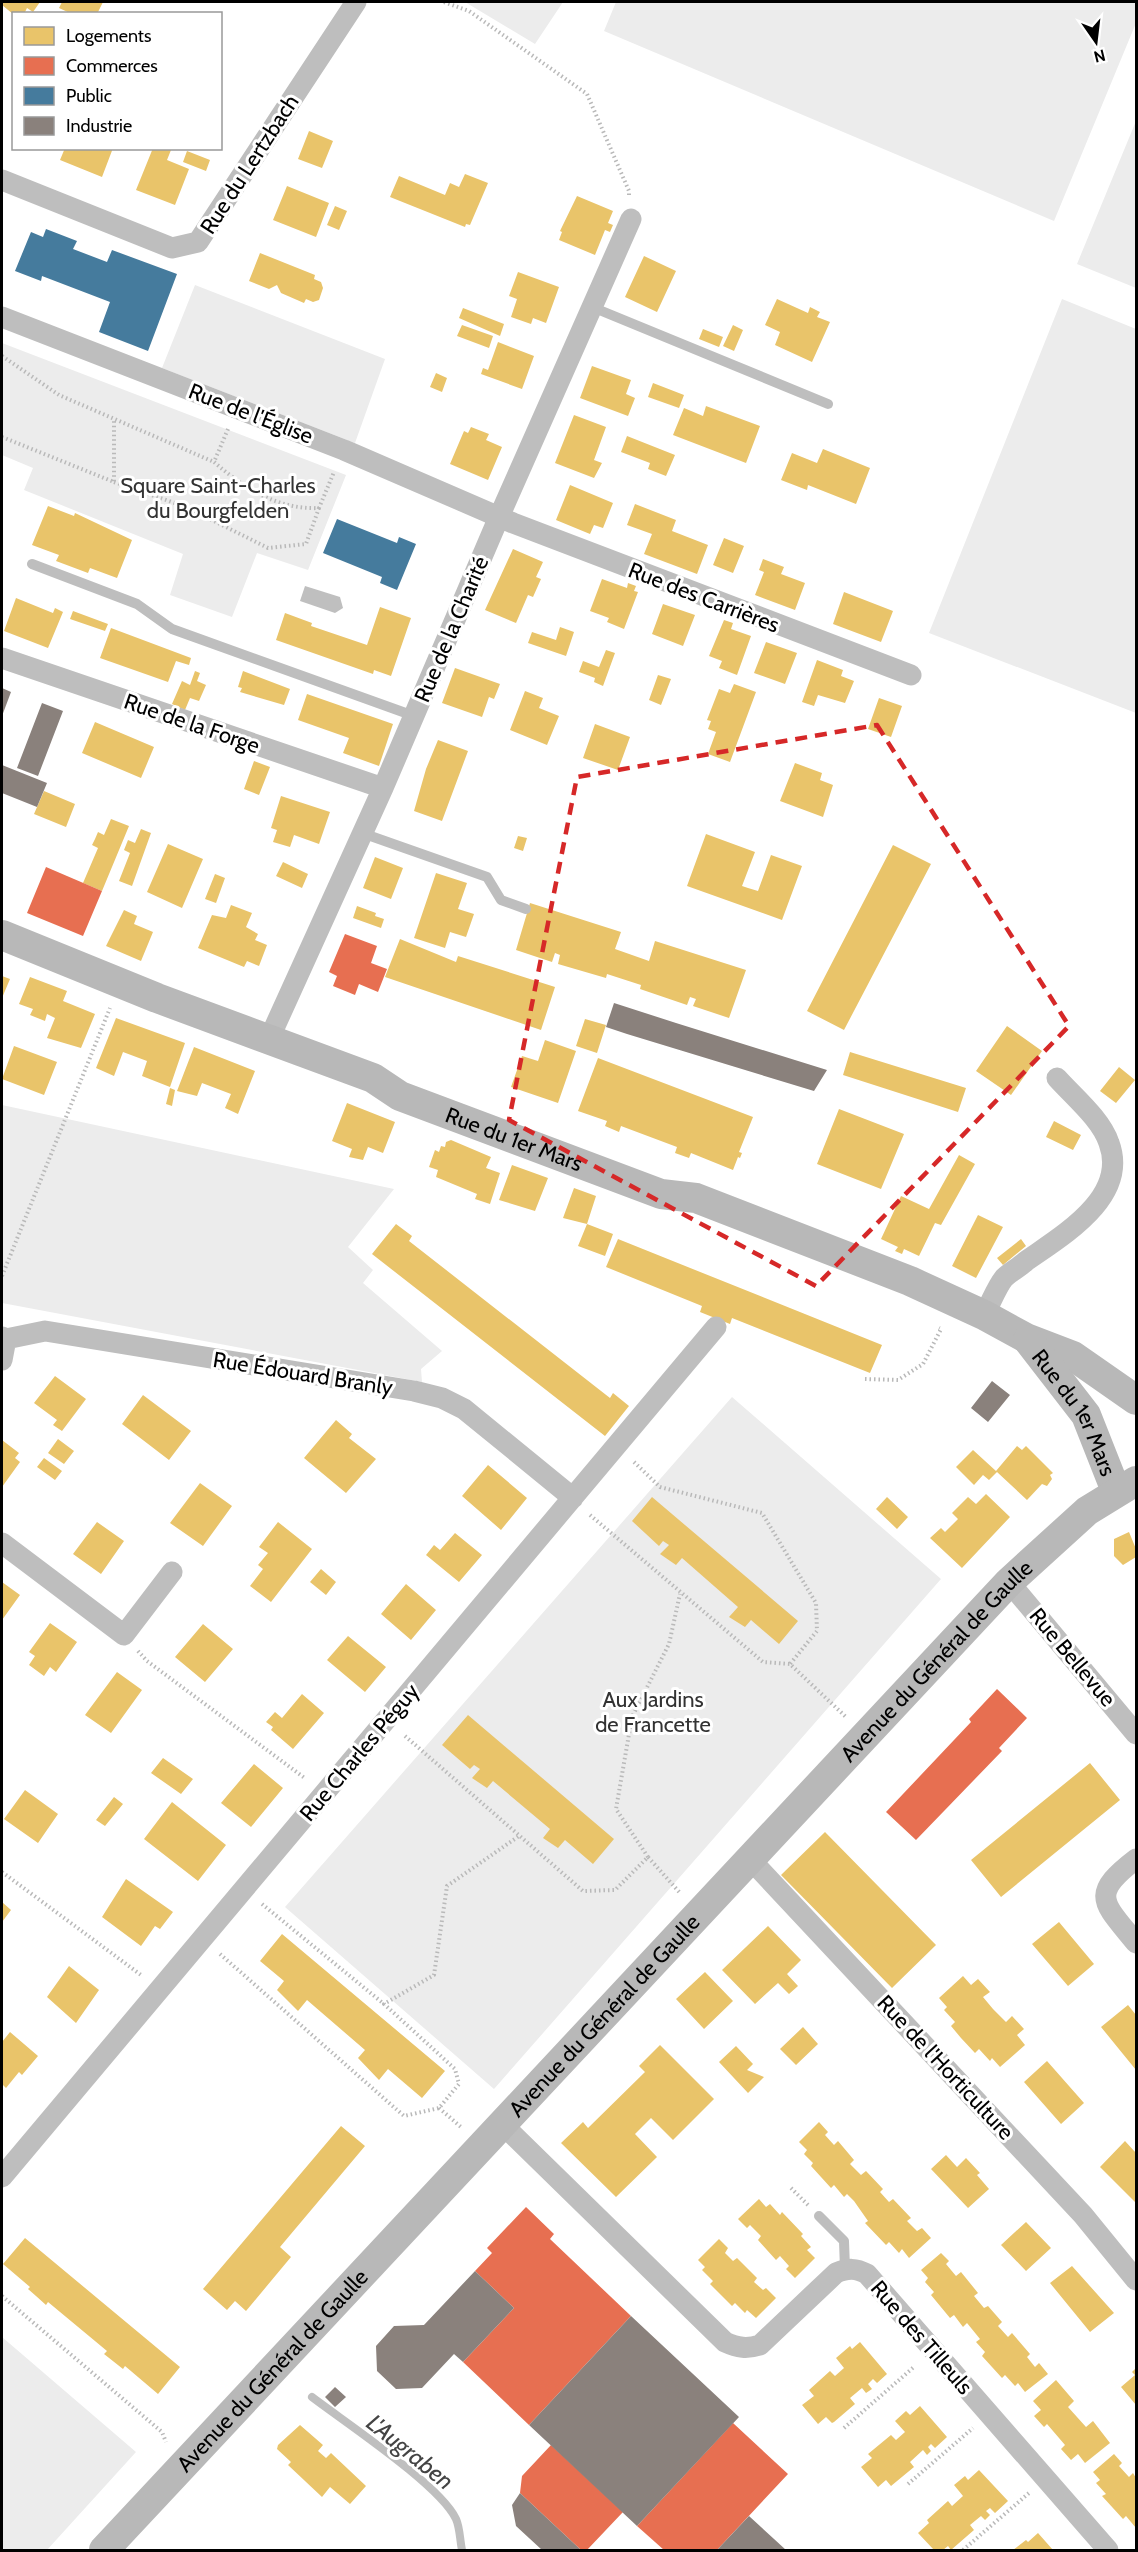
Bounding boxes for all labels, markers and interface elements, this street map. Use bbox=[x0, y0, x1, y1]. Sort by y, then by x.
legend bbox=[12, 12, 222, 150]
north arrow bbox=[1066, 12, 1126, 72]
text: Logements bbox=[66, 25, 151, 47]
text: N bbox=[1092, 45, 1107, 67]
text: Commerces bbox=[66, 55, 158, 77]
text: Public bbox=[66, 85, 112, 107]
street label: Rue du Lertzbach bbox=[194, 89, 305, 239]
text: Industrie bbox=[66, 115, 132, 137]
street label: Rue de l'Église bbox=[185, 377, 317, 450]
park label: Square Saint-Charles du Bourgfelden bbox=[120, 472, 316, 524]
street label: Rue de la Charité bbox=[409, 552, 494, 706]
street label: Rue des Carrières bbox=[625, 556, 783, 639]
street label: Rue de la Forge bbox=[121, 688, 263, 759]
street label: Rue du 1er Mars bbox=[442, 1101, 586, 1177]
street label: Rue du 1er Mars bbox=[1026, 1344, 1122, 1480]
street label: Rue Édouard Branly bbox=[211, 1346, 395, 1401]
street label: Avenue du Général de Gaulle bbox=[835, 1555, 1038, 1768]
street label: Rue Bellevue bbox=[1024, 1603, 1122, 1712]
street label: Rue Charles Péguy bbox=[294, 1678, 425, 1827]
park label: Aux Jardins de Francette bbox=[595, 1686, 711, 1738]
street label: Avenue du Général de Gaulle bbox=[503, 1909, 705, 2123]
street label: Rue de l'Horticulture bbox=[872, 1989, 1020, 2145]
street label: Avenue du Général de Gaulle bbox=[171, 2264, 374, 2478]
street label: Rue des Tilleuls bbox=[865, 2275, 978, 2400]
water label: L'Augraben bbox=[361, 2408, 460, 2495]

